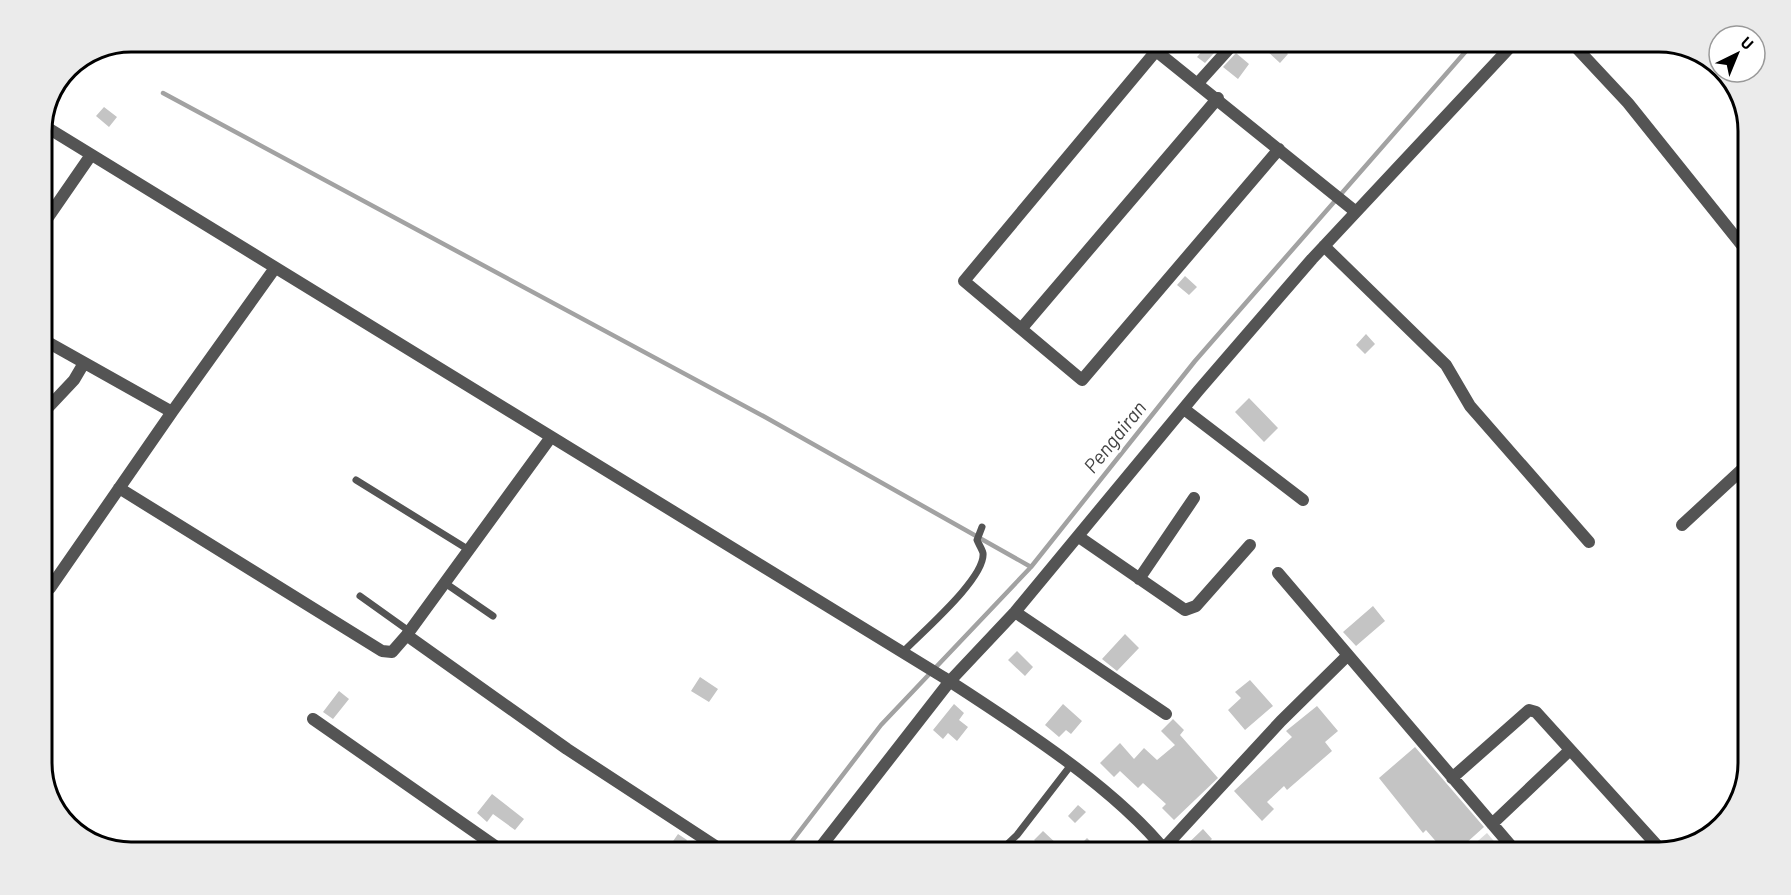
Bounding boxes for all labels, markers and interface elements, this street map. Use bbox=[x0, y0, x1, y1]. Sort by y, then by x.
north arrow bbox=[1707, 24, 1767, 84]
text: U bbox=[1737, 32, 1758, 53]
water label: Pengairan bbox=[1078, 396, 1151, 477]

